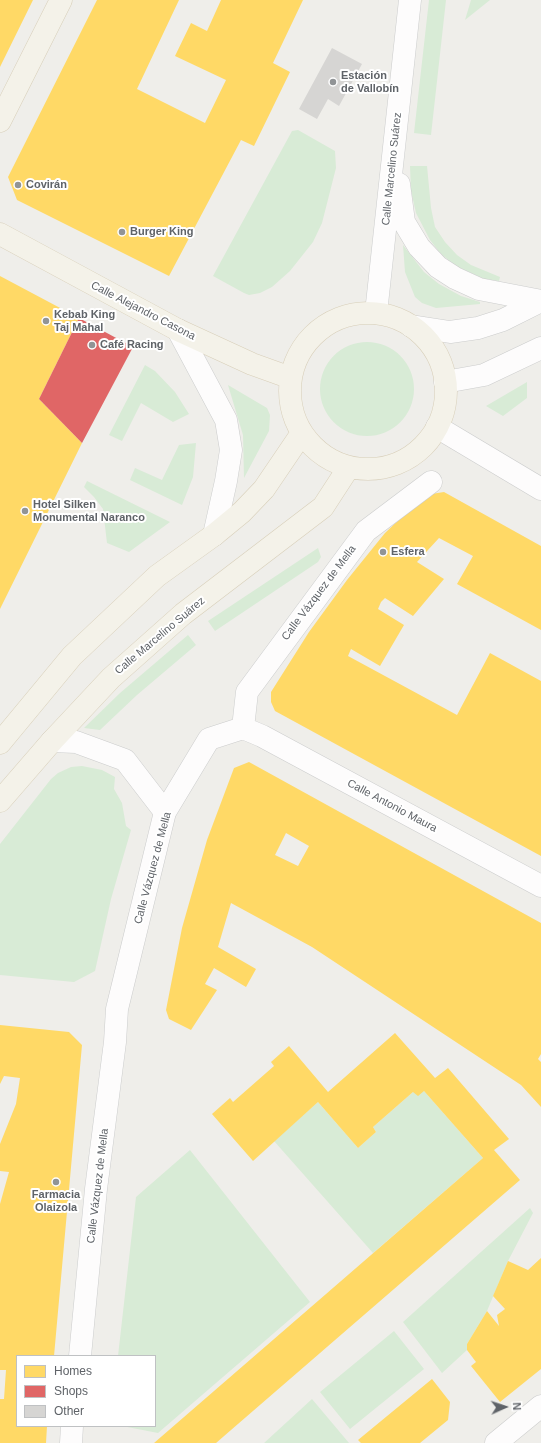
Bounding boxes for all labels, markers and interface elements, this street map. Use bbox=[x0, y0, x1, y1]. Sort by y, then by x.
place label: Estación de Vallobín bbox=[341, 69, 399, 95]
marker: Estación de Vallobín bbox=[328, 77, 338, 87]
street label: Calle Marcelino Suárez bbox=[379, 112, 405, 226]
place label: Covirán bbox=[26, 178, 67, 192]
marker: Covirán bbox=[13, 180, 23, 190]
place label: Burger King bbox=[130, 225, 194, 239]
marker: Burger King bbox=[117, 227, 127, 237]
street label: Calle Alejandro Casona bbox=[89, 279, 197, 343]
place label: Kebab King Taj Mahal bbox=[54, 308, 115, 334]
marker: Kebab King Taj Mahal bbox=[41, 316, 51, 326]
place label: Café Racing bbox=[100, 338, 164, 352]
marker: Café Racing bbox=[87, 340, 97, 350]
place label: Hotel Silken Monumental Naranco bbox=[33, 498, 145, 524]
marker: Hotel Silken Monumental Naranco bbox=[20, 506, 30, 516]
street label: Calle Vázquez de Mella bbox=[279, 543, 359, 643]
place label: Esfera bbox=[391, 545, 425, 559]
marker: Esfera bbox=[378, 547, 388, 557]
street label: Calle Marcelino Suárez bbox=[112, 594, 208, 678]
street label: Calle Antonio Maura bbox=[345, 777, 439, 835]
street label: Calle Vázquez de Mella bbox=[132, 810, 174, 926]
street label: Calle Vázquez de Mella bbox=[84, 1128, 112, 1244]
marker: Farmacia Olaizola bbox=[51, 1177, 61, 1187]
place label: Farmacia Olaizola bbox=[32, 1188, 80, 1214]
legend bbox=[16, 1355, 156, 1427]
text: Homes bbox=[54, 1364, 92, 1378]
text: Shops bbox=[54, 1384, 88, 1398]
north arrow bbox=[485, 1387, 525, 1427]
text: N bbox=[511, 1402, 523, 1411]
text: Other bbox=[54, 1404, 84, 1418]

